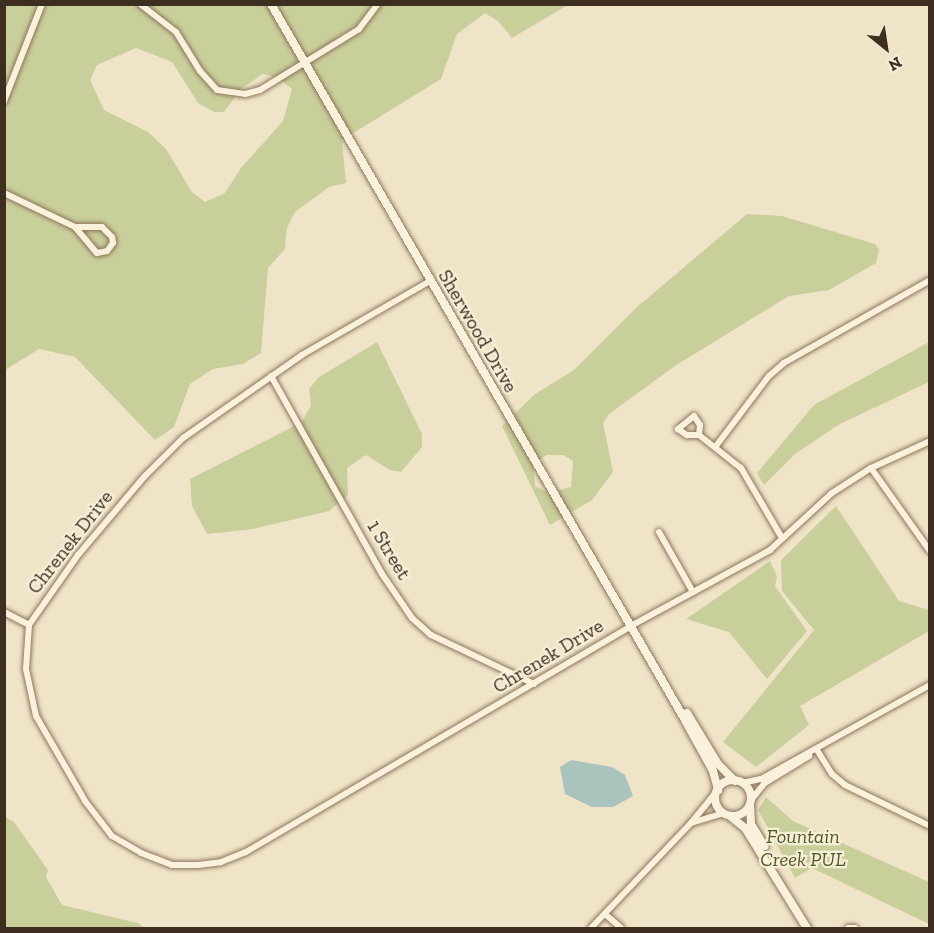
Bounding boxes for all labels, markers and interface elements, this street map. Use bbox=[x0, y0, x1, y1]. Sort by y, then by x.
north arrow bbox=[856, 18, 916, 78]
text: N bbox=[885, 53, 905, 75]
street label: Sherwood Drive bbox=[433, 265, 523, 397]
street label: Chrenek Drive bbox=[22, 485, 118, 599]
street label: 1 Street bbox=[362, 516, 416, 584]
street label: Chrenek Drive bbox=[488, 614, 608, 698]
park label: Fountain Creek PUL bbox=[760, 825, 846, 872]

